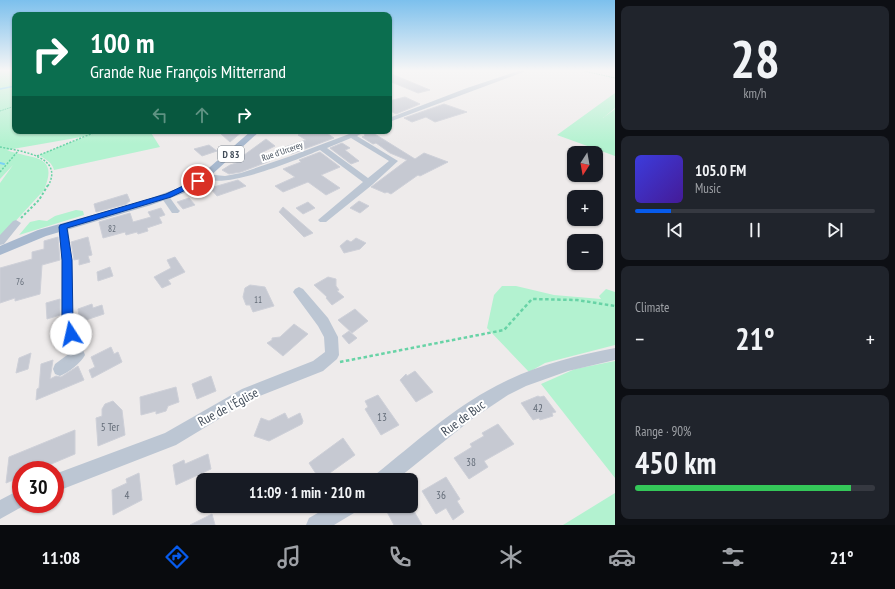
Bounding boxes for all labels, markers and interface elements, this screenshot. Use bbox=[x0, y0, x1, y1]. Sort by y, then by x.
text: 100 m bbox=[90, 24, 154, 61]
text: 28 bbox=[730, 25, 780, 92]
icon: right bbox=[24, 28, 76, 80]
text: Grande Rue François Mitterrand bbox=[90, 60, 286, 83]
text: km/h bbox=[743, 85, 767, 102]
icon: left bbox=[149, 104, 171, 126]
icon: ahead bbox=[191, 104, 213, 126]
icon: right bbox=[233, 104, 255, 126]
street label: Rue d'Urcerey bbox=[260, 139, 305, 163]
road number: D 83 bbox=[218, 146, 244, 162]
north arrow bbox=[567, 146, 603, 182]
map controls bbox=[567, 146, 603, 270]
text: 105.0 FM bbox=[695, 161, 746, 180]
pin bbox=[181, 164, 215, 198]
icon: arrive bbox=[187, 170, 209, 192]
text: Music bbox=[695, 180, 721, 197]
button: + bbox=[567, 190, 603, 226]
icon: previous bbox=[664, 219, 686, 241]
icon: pause bbox=[744, 219, 766, 241]
icon: next bbox=[824, 219, 846, 241]
house number: 82 bbox=[108, 223, 116, 234]
button: − bbox=[567, 234, 603, 270]
house number: 76 bbox=[16, 276, 24, 287]
house number: 11 bbox=[254, 294, 262, 305]
text: Climate bbox=[635, 299, 669, 316]
position arrow bbox=[50, 313, 92, 355]
text: 21° bbox=[735, 319, 775, 358]
text: − bbox=[635, 325, 644, 353]
text: + bbox=[866, 325, 875, 353]
street label: Rue de l'Église bbox=[195, 384, 261, 430]
street label: Rue de Buc bbox=[438, 396, 489, 440]
house number: 42 bbox=[533, 401, 543, 415]
house number: 13 bbox=[377, 410, 387, 424]
house number: 5 Ter bbox=[101, 420, 119, 434]
text: Range · 90% bbox=[635, 423, 691, 440]
text: 450 km bbox=[635, 443, 716, 482]
house number: 38 bbox=[466, 455, 476, 469]
speed limit sign: 30 bbox=[12, 461, 64, 513]
text: 11:09 · 1 min · 210 m bbox=[249, 483, 365, 502]
house number: 4 bbox=[125, 488, 130, 502]
house number: 36 bbox=[436, 488, 446, 502]
icon: directions bbox=[163, 543, 191, 571]
icon: music bbox=[275, 543, 303, 571]
icon: phone bbox=[386, 543, 414, 571]
icon: climate bbox=[497, 543, 525, 571]
icon: car bbox=[608, 543, 636, 571]
icon: filters bbox=[719, 543, 747, 571]
text: 11:08 bbox=[42, 546, 80, 569]
text: 21° bbox=[830, 546, 853, 569]

